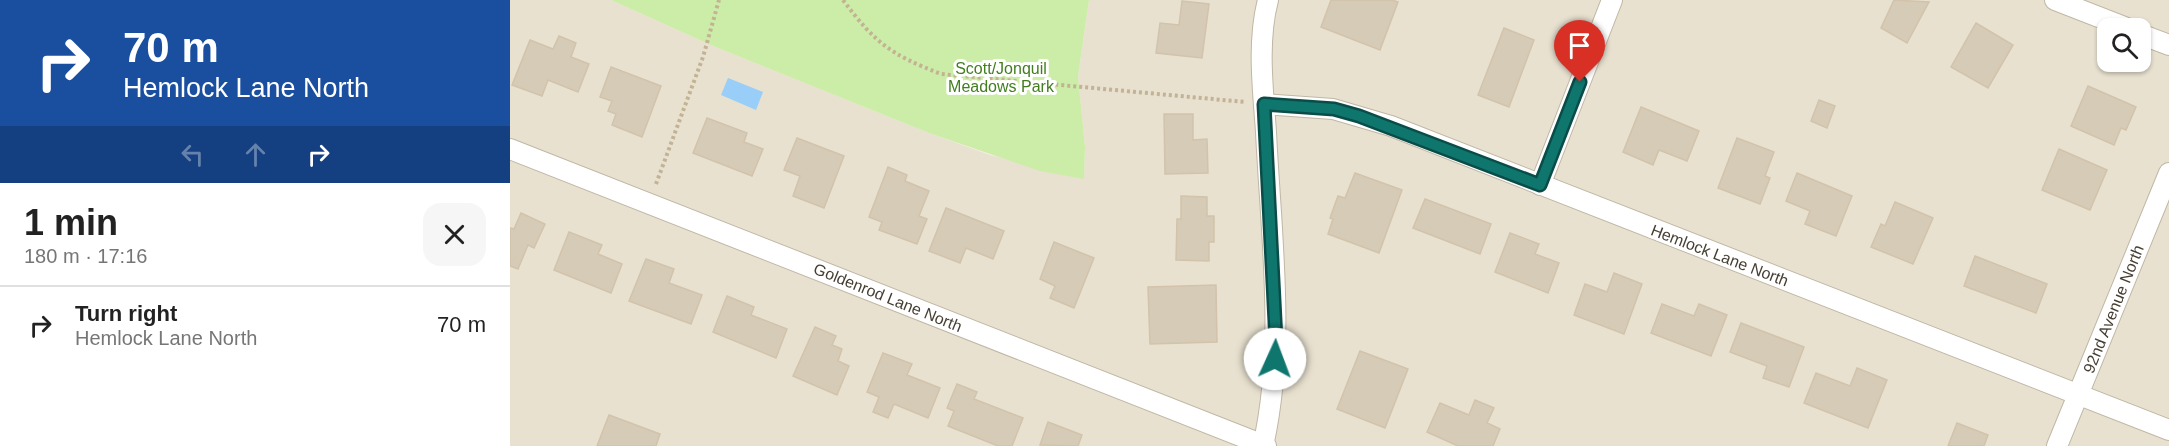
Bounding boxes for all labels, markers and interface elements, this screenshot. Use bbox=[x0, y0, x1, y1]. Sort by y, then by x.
map controls bbox=[2097, 18, 2151, 72]
button: search bbox=[2097, 18, 2151, 72]
pin bbox=[1554, 20, 1605, 82]
icon: right bbox=[24, 24, 102, 102]
text: 70 m bbox=[123, 24, 219, 71]
icon: arrive bbox=[1563, 29, 1596, 62]
park label: Scott/Jonquil Meadows Park bbox=[948, 60, 1055, 95]
text: Hemlock Lane North bbox=[123, 73, 369, 103]
icon: left bbox=[176, 138, 209, 171]
icon: ahead bbox=[239, 138, 272, 171]
icon: right bbox=[302, 138, 335, 171]
text: 1 min bbox=[24, 202, 118, 243]
button: close bbox=[423, 203, 486, 266]
street label: Hemlock Lane North bbox=[1649, 221, 1791, 290]
street label: 92nd Avenue North bbox=[2080, 243, 2147, 376]
text: 180 m · 17:16 bbox=[24, 245, 147, 267]
street label: Goldenrod Lane North bbox=[811, 260, 964, 335]
text: Turn right bbox=[75, 301, 177, 326]
icon: right bbox=[24, 309, 57, 342]
text: 70 m bbox=[437, 312, 486, 337]
text: Hemlock Lane North bbox=[75, 327, 257, 349]
position arrow bbox=[1243, 327, 1307, 391]

